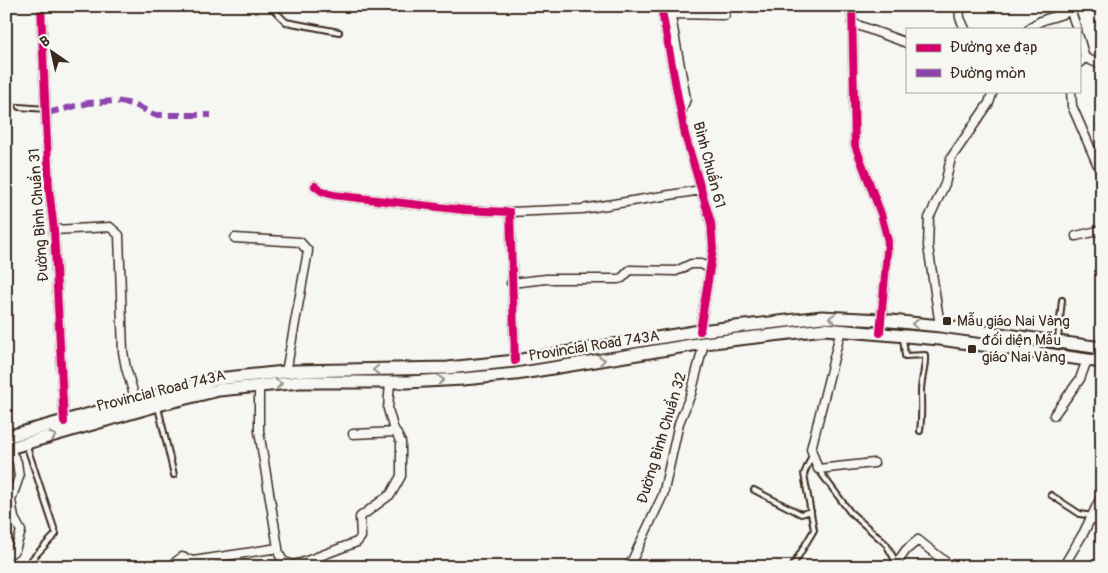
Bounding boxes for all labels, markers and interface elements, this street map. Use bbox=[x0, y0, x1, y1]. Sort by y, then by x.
north arrow bbox=[28, 28, 78, 78]
legend bbox=[906, 28, 1080, 92]
text: B bbox=[37, 32, 53, 51]
text: Đường xe đạp bbox=[950, 38, 1037, 57]
text: Đường mòn bbox=[950, 64, 1026, 83]
street label: Bình Chuẩn 61 bbox=[688, 120, 730, 210]
street label: Đường Bình Chuẩn 31 bbox=[25, 148, 53, 282]
place label: Mẫu giáo Nai Vàng bbox=[957, 311, 1070, 331]
one-way arrow bbox=[828, 312, 836, 323]
marker: Mẫu giáo Nai Vàng bbox=[941, 315, 953, 327]
one-way arrow bbox=[910, 319, 918, 330]
street label: Provincial Road 743A bbox=[527, 326, 661, 366]
place label: đối diện Mẫu giáo Nai Vàng bbox=[982, 330, 1065, 367]
marker: đối diện Mẫu giáo Nai Vàng bbox=[966, 343, 978, 355]
one-way arrow bbox=[598, 355, 607, 365]
one-way arrow bbox=[372, 365, 380, 375]
street label: Provincial Road 743A bbox=[95, 366, 228, 416]
street label: Đường Bình Chuẩn 32 bbox=[633, 370, 691, 506]
one-way arrow bbox=[438, 375, 446, 386]
one-way arrow bbox=[275, 379, 283, 390]
one-way arrow bbox=[49, 432, 57, 442]

